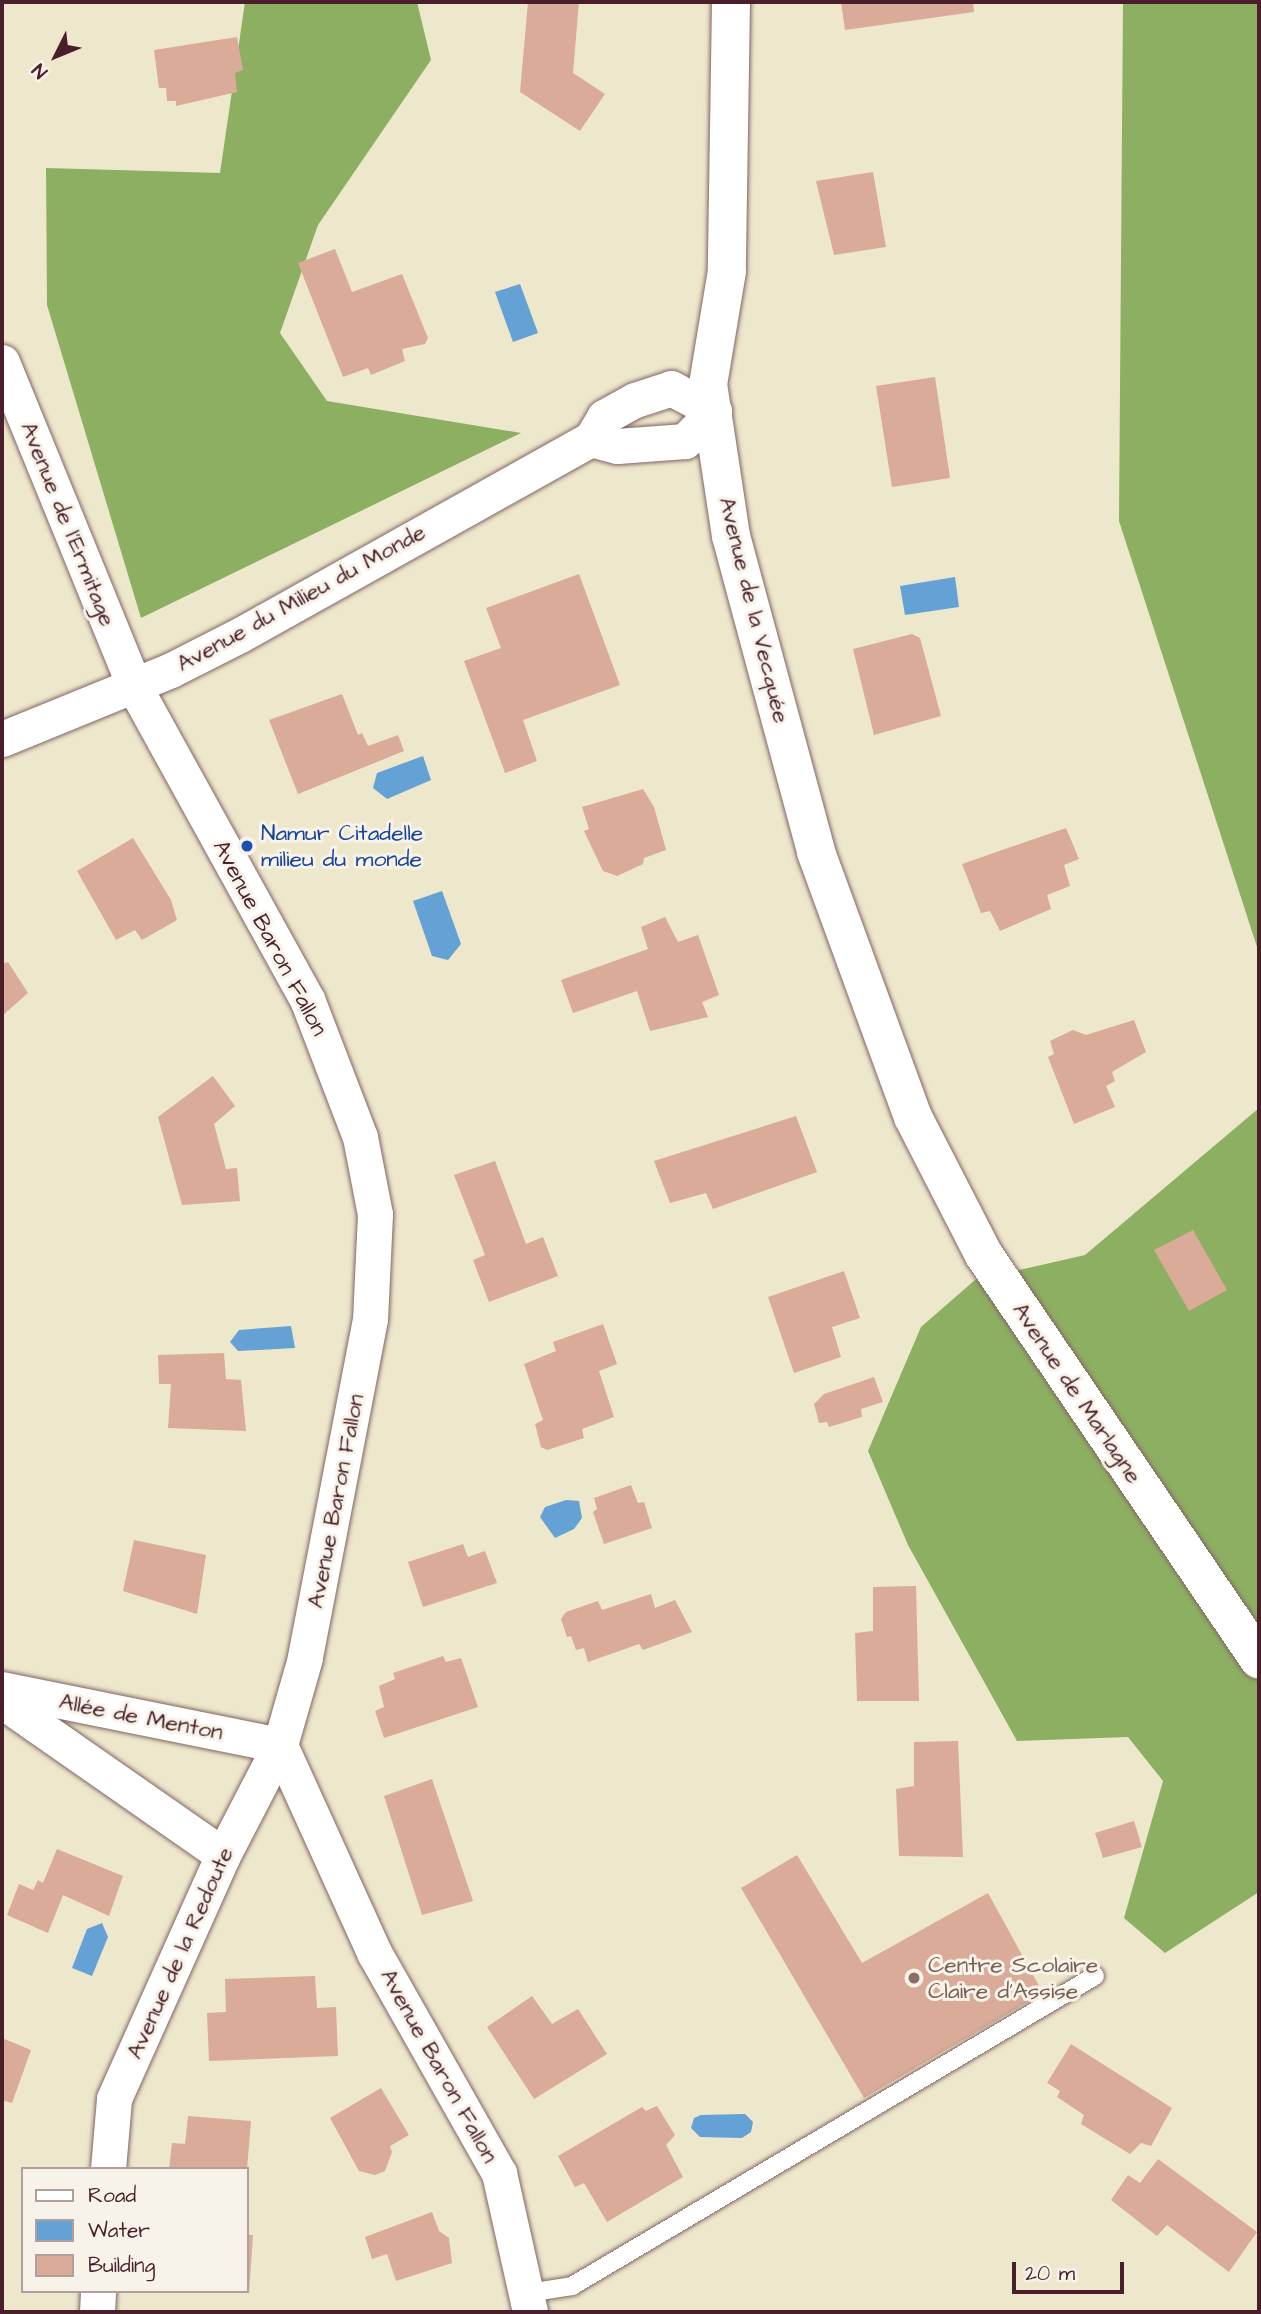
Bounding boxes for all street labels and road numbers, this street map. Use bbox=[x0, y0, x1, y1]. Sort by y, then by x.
street label: Avenue de l'Ermitage bbox=[14, 418, 122, 630]
street label: Avenue de la Vecquée bbox=[713, 494, 795, 726]
street label: Avenue du Milieu du Monde bbox=[172, 518, 430, 678]
street label: Avenue Baron Fallon bbox=[207, 835, 333, 1041]
street label: Avenue de Marlagne bbox=[1006, 1297, 1148, 1489]
street label: Avenue Baron Fallon bbox=[302, 1392, 370, 1610]
street label: Allée de Menton bbox=[57, 1688, 225, 1746]
street label: Avenue de la Redoute bbox=[121, 1843, 239, 2063]
street label: Avenue Baron Fallon bbox=[374, 1964, 504, 2168]

